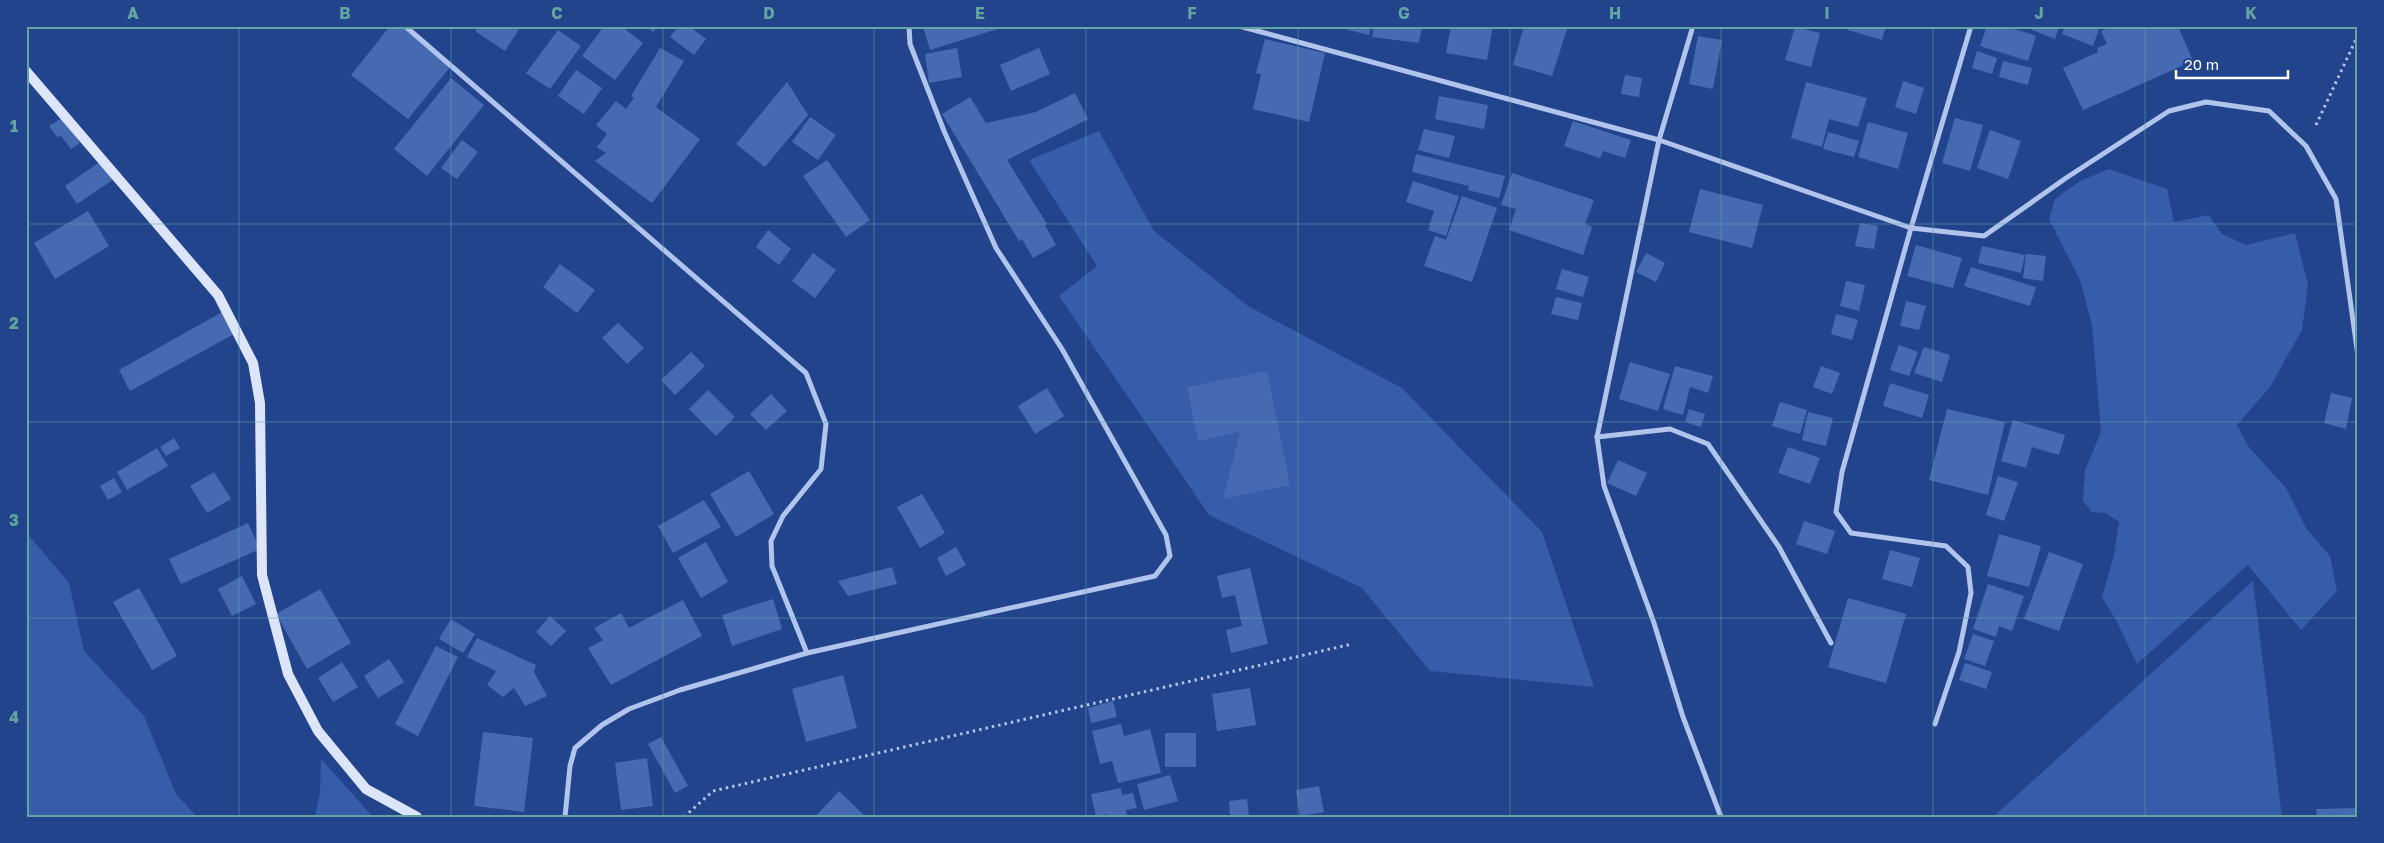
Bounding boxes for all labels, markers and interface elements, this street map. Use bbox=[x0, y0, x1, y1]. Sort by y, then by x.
text: A bbox=[127, 3, 139, 23]
text: B bbox=[339, 3, 351, 23]
text: C bbox=[551, 3, 563, 23]
text: D bbox=[763, 3, 775, 23]
text: E bbox=[975, 3, 985, 23]
text: F bbox=[1187, 3, 1197, 23]
text: G bbox=[1398, 3, 1410, 23]
text: H bbox=[1609, 3, 1621, 23]
text: I bbox=[1824, 3, 1830, 23]
text: J bbox=[2034, 3, 2044, 23]
text: K bbox=[2245, 3, 2257, 23]
scale bar bbox=[2176, 48, 2289, 80]
text: 20 m bbox=[2184, 55, 2219, 73]
text: 1 bbox=[10, 116, 18, 136]
text: 2 bbox=[9, 313, 19, 333]
text: 3 bbox=[9, 510, 19, 530]
text: 4 bbox=[9, 707, 19, 727]

